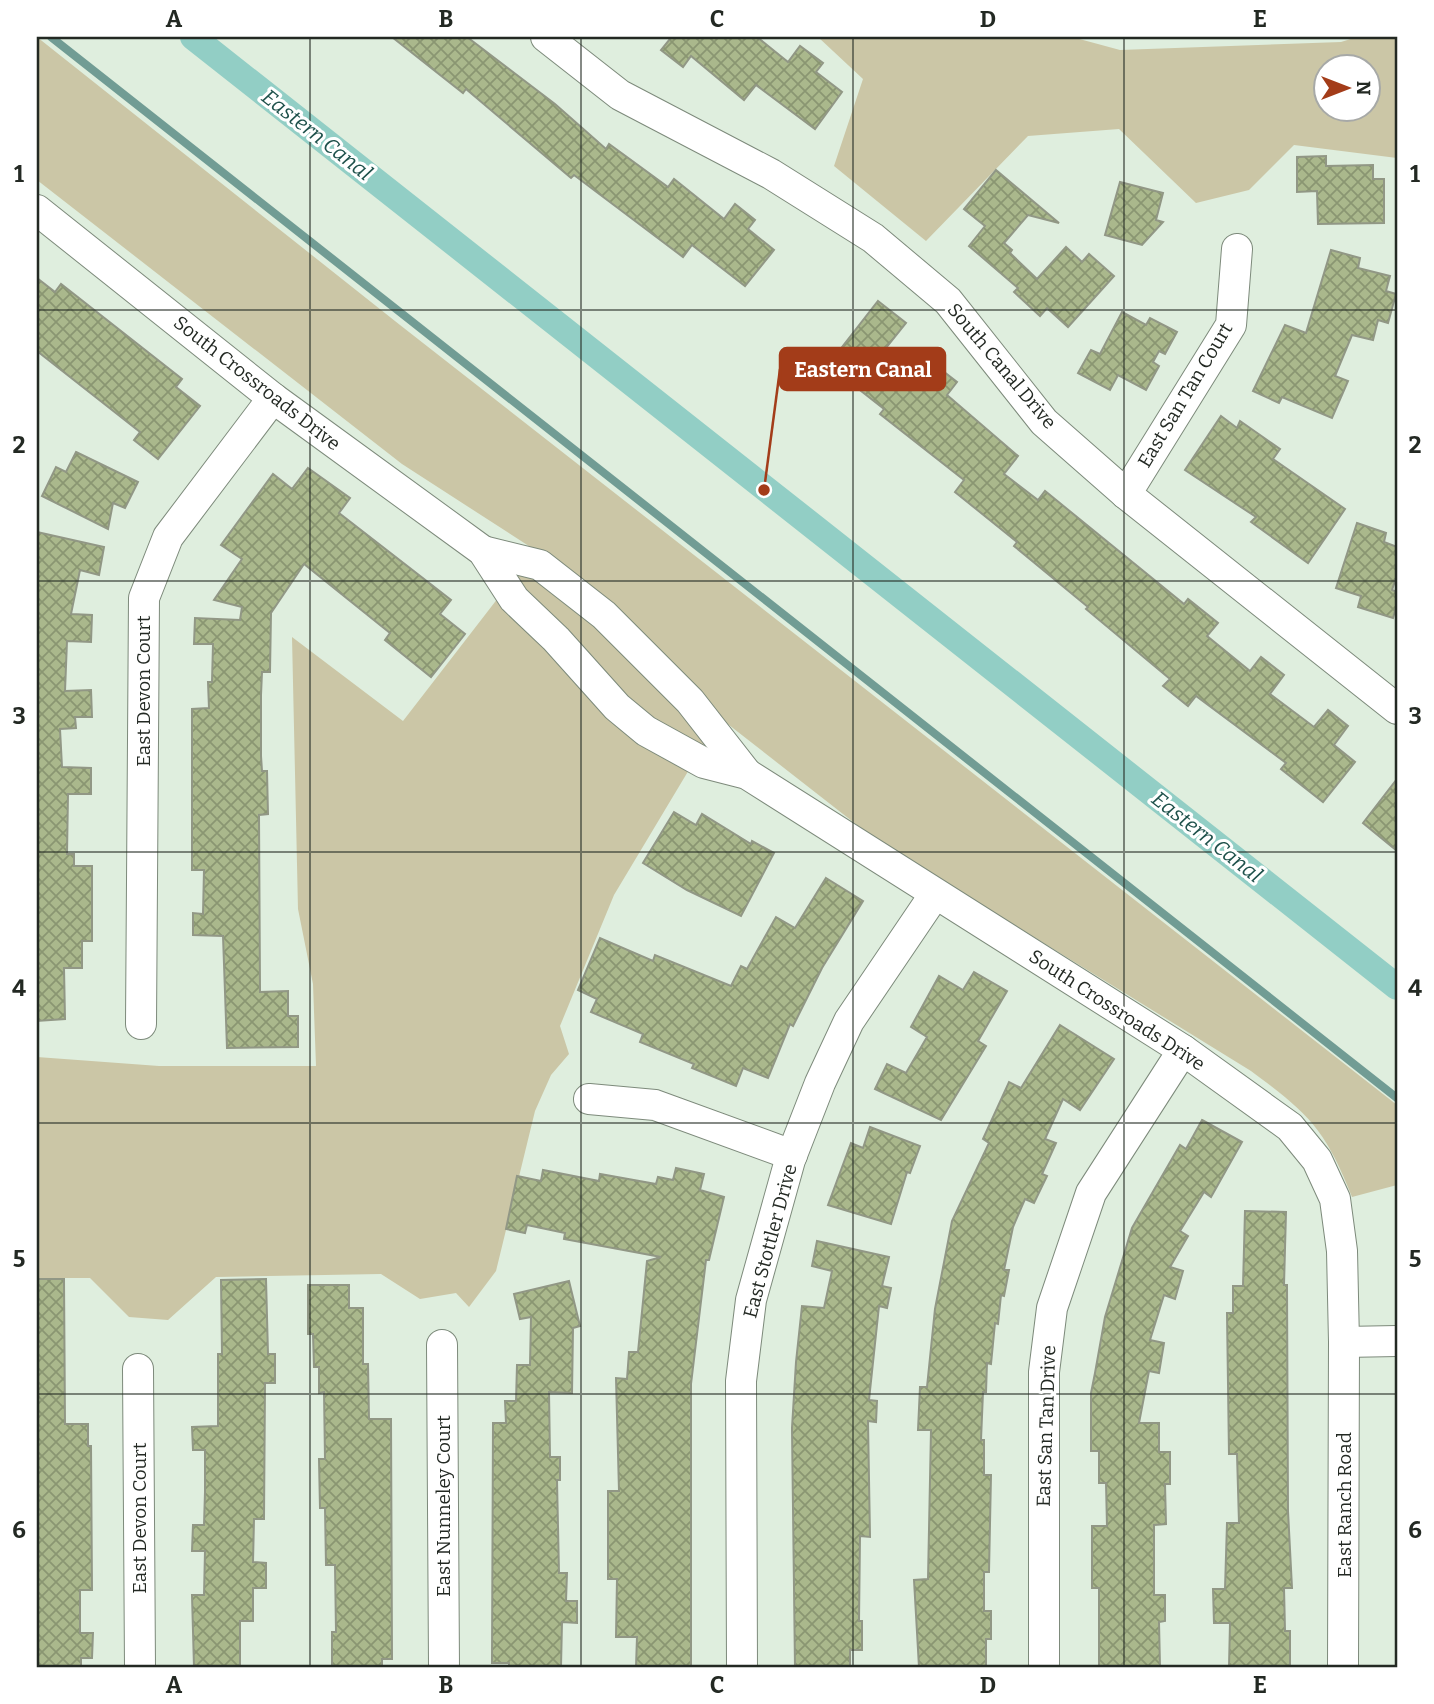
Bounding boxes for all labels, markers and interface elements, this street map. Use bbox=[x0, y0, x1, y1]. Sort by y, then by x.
text: A bbox=[166, 5, 183, 33]
text: B bbox=[439, 5, 453, 33]
text: C bbox=[710, 5, 724, 33]
text: D bbox=[980, 5, 996, 33]
text: E bbox=[1253, 5, 1267, 33]
north arrow bbox=[1312, 52, 1382, 122]
text: N bbox=[1352, 81, 1375, 96]
water label: Eastern Canal bbox=[257, 84, 378, 186]
text: 1 bbox=[14, 160, 24, 188]
text: 1 bbox=[1410, 160, 1420, 188]
street label: South Canal Drive bbox=[943, 298, 1061, 434]
street label: South Crossroads Drive bbox=[169, 311, 345, 455]
street label: East San Tan Court bbox=[1133, 318, 1237, 472]
callout: Eastern Canal bbox=[780, 348, 945, 390]
text: Eastern Canal bbox=[794, 357, 932, 383]
text: 2 bbox=[13, 431, 26, 459]
text: 2 bbox=[1409, 431, 1422, 459]
street label: East Devon Court bbox=[132, 615, 155, 767]
text: 3 bbox=[12, 702, 26, 730]
text: 3 bbox=[1408, 702, 1422, 730]
water label: Eastern Canal bbox=[1147, 786, 1268, 888]
street label: South Crossroads Drive bbox=[1025, 944, 1209, 1076]
text: 4 bbox=[12, 974, 26, 1002]
text: 4 bbox=[1408, 974, 1422, 1002]
street label: East Stottler Drive bbox=[738, 1161, 802, 1321]
text: 5 bbox=[13, 1245, 25, 1273]
text: 5 bbox=[1409, 1245, 1421, 1273]
street label: East San Tan Drive bbox=[1032, 1345, 1060, 1507]
street label: East Nunneley Court bbox=[432, 1415, 455, 1597]
street label: East Ranch Road bbox=[1333, 1432, 1356, 1578]
street label: East Devon Court bbox=[128, 1442, 151, 1594]
text: 6 bbox=[12, 1516, 26, 1544]
text: 6 bbox=[1408, 1516, 1422, 1544]
text: A bbox=[166, 1671, 183, 1699]
text: B bbox=[439, 1671, 453, 1699]
text: C bbox=[710, 1671, 724, 1699]
text: D bbox=[980, 1671, 996, 1699]
text: E bbox=[1253, 1671, 1267, 1699]

